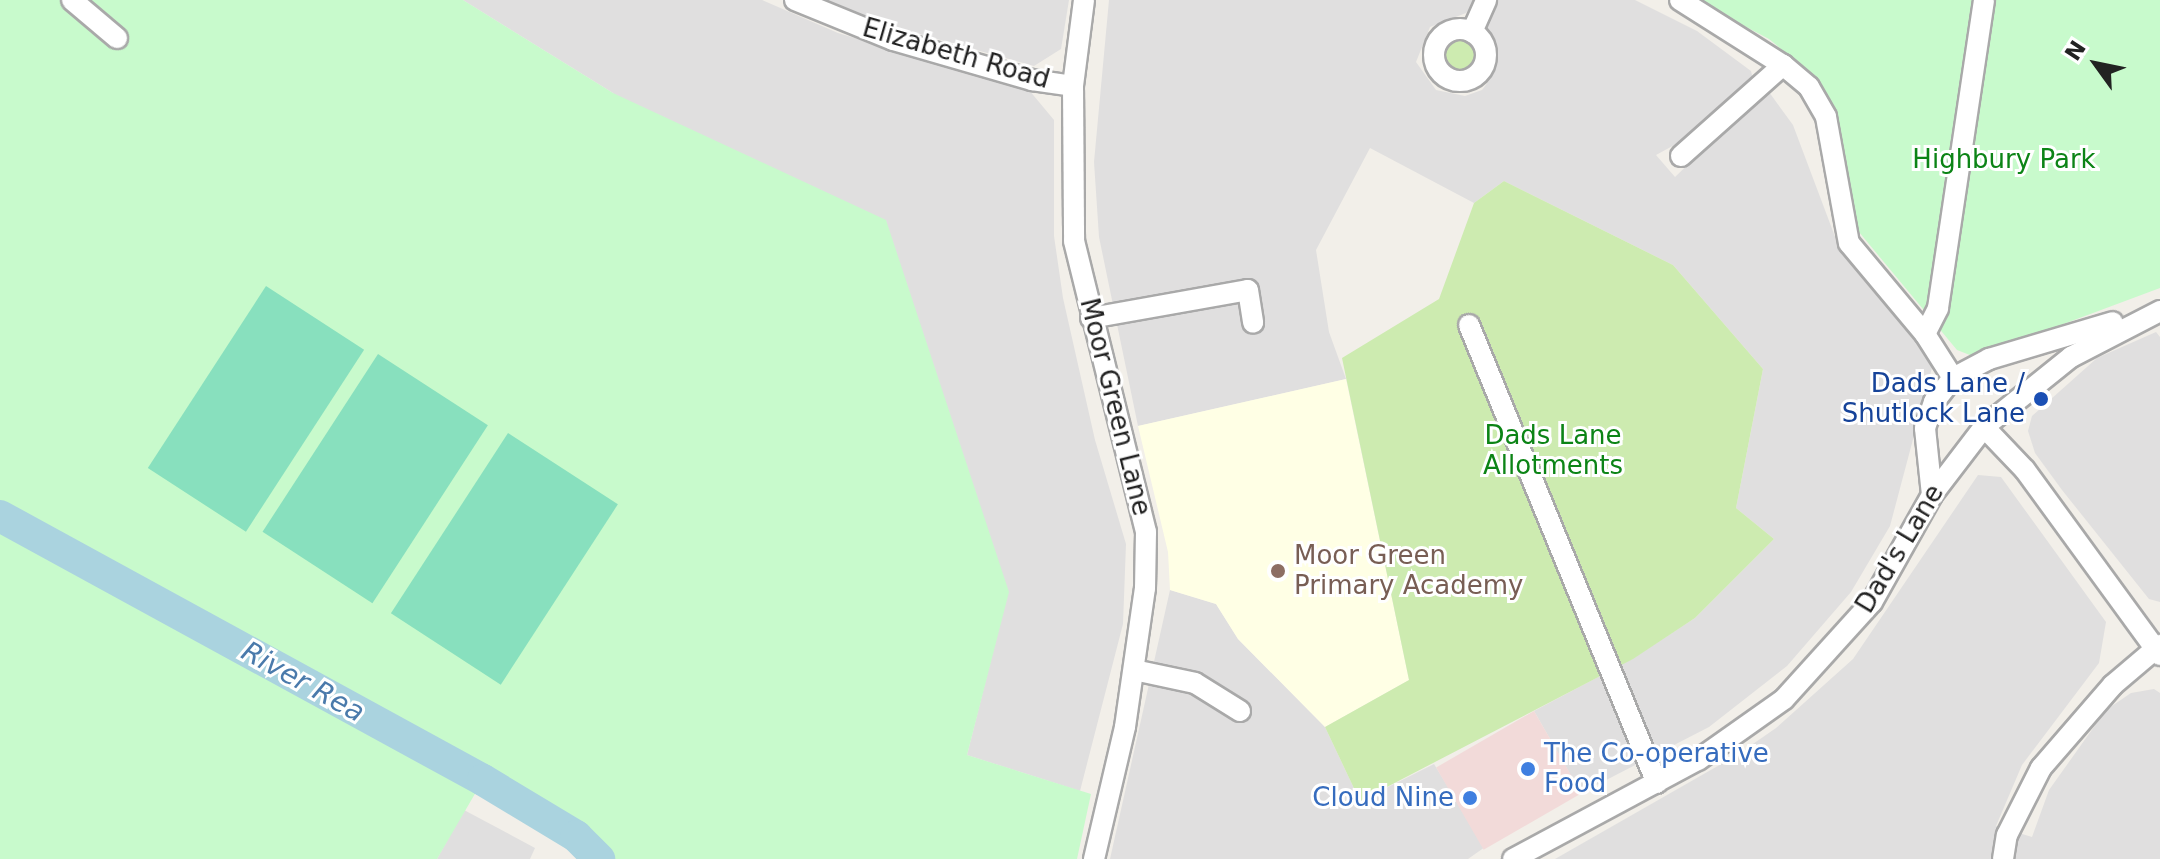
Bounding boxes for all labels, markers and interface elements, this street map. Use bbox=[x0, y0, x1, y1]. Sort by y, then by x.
street label: Elizabeth Road bbox=[859, 12, 1053, 96]
north arrow bbox=[2056, 24, 2136, 104]
text: N bbox=[2060, 36, 2091, 65]
park label: Highbury Park bbox=[1912, 144, 2096, 176]
street label: Moor Green Lane bbox=[1073, 295, 1157, 519]
place label: Dads Lane / Shutlock Lane bbox=[1842, 368, 2025, 430]
marker: Dads Lane / Shutlock Lane bbox=[2032, 390, 2050, 408]
park label: Dads Lane Allotments bbox=[1483, 420, 1623, 482]
street label: Dad's Lane bbox=[1849, 479, 1951, 619]
place label: Moor Green Primary Academy bbox=[1294, 540, 1524, 602]
marker: Moor Green Primary Academy bbox=[1269, 562, 1287, 580]
water label: River Rea bbox=[236, 635, 370, 729]
place label: The Co-operative Food bbox=[1544, 738, 1769, 800]
marker: The Co-operative Food bbox=[1519, 760, 1537, 778]
place label: Cloud Nine bbox=[1312, 782, 1454, 814]
marker: Cloud Nine bbox=[1461, 789, 1479, 807]

